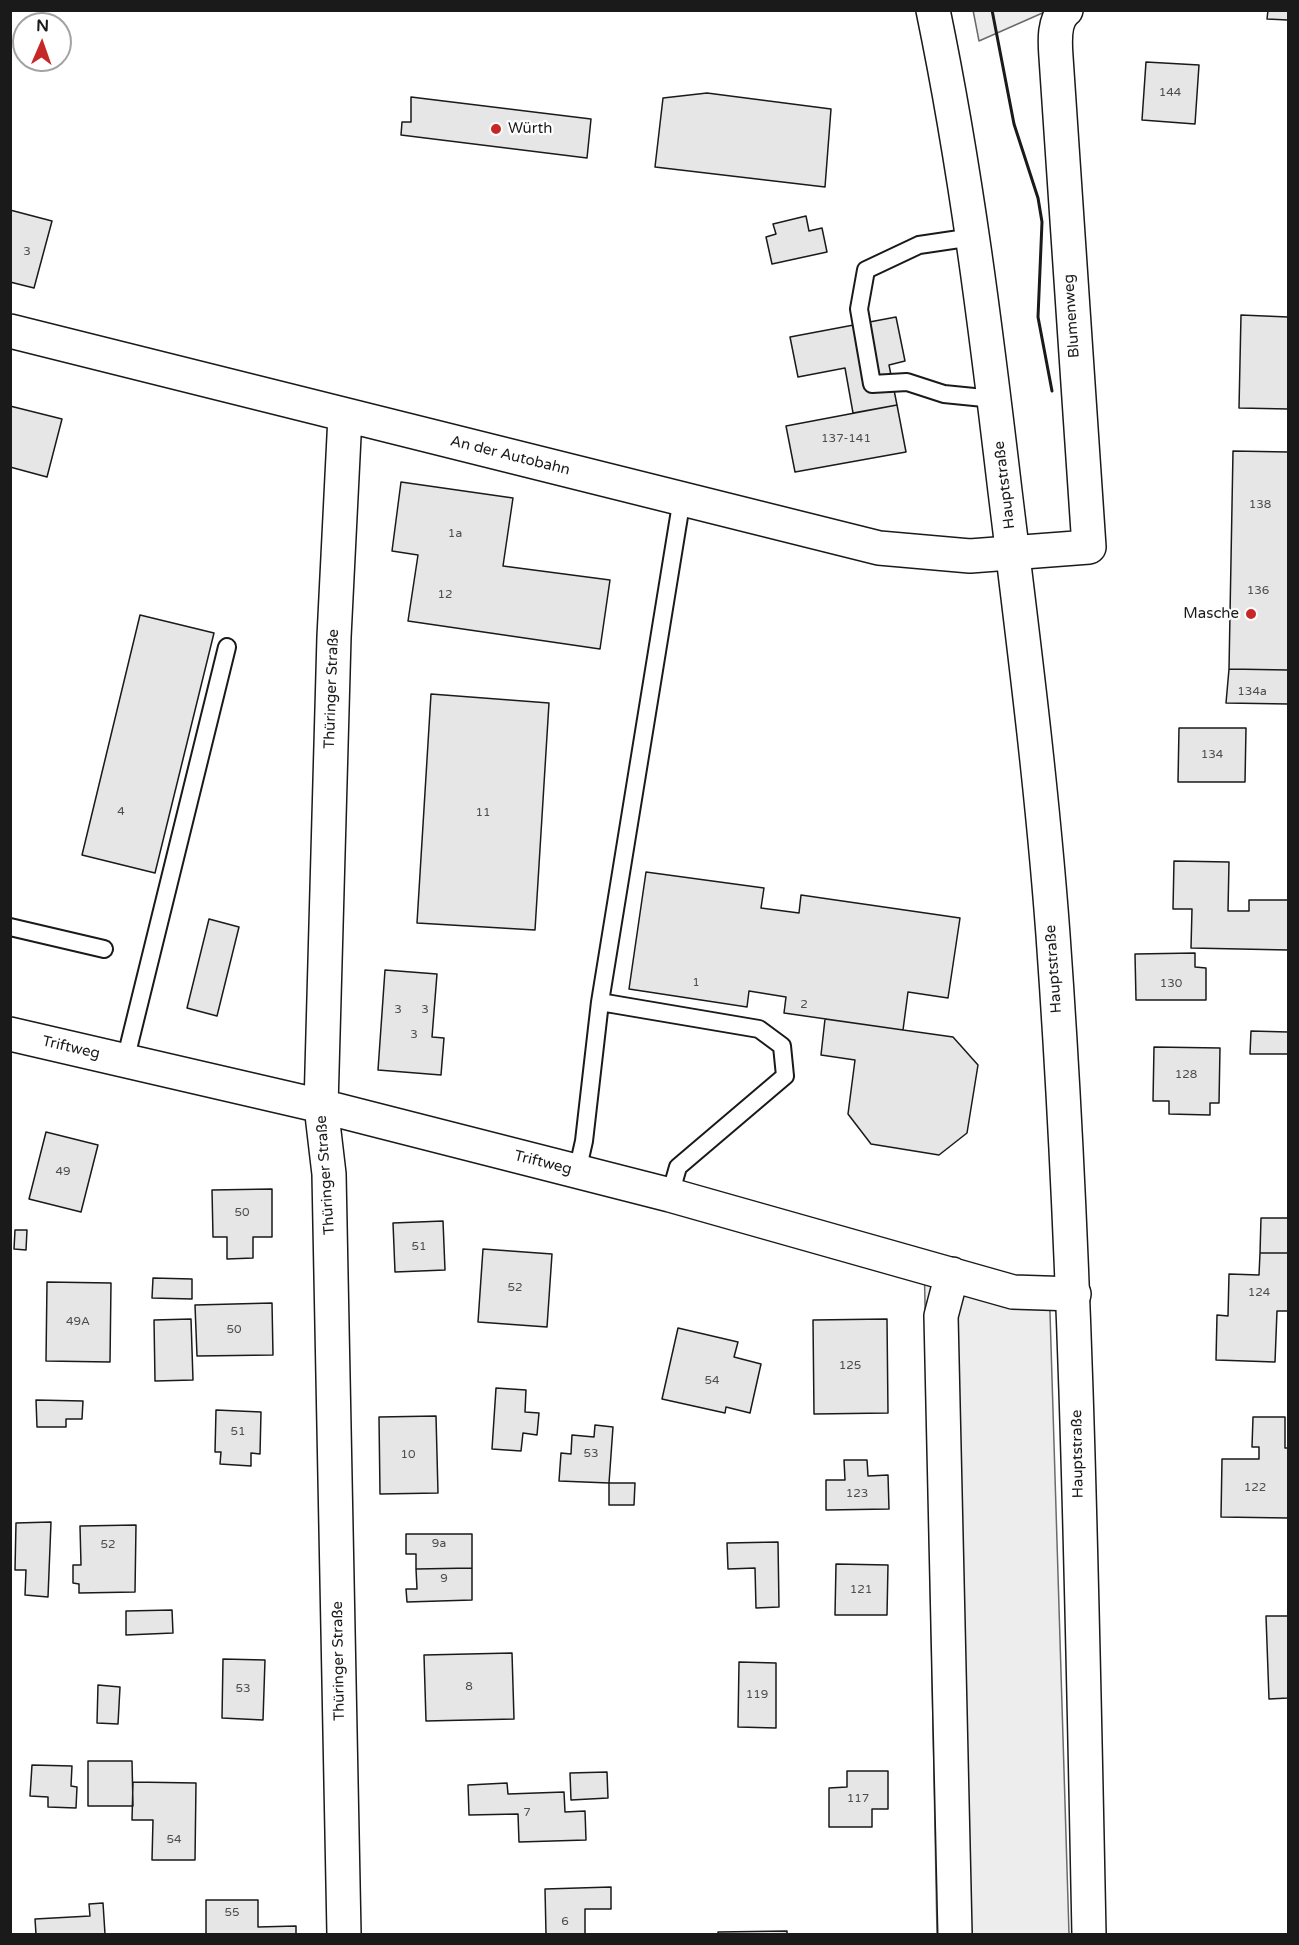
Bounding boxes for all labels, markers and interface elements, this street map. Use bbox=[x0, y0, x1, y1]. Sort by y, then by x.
north arrow bbox=[12, 12, 72, 72]
text: N bbox=[36, 16, 49, 36]
house number: 144 bbox=[1159, 86, 1181, 100]
place label: Würth bbox=[508, 120, 552, 138]
marker: Würth bbox=[489, 122, 503, 136]
house number: 3 bbox=[23, 245, 31, 259]
street label: Blumenweg bbox=[1060, 273, 1084, 359]
street label: An der Autobahn bbox=[448, 432, 572, 480]
house number: 137-141 bbox=[821, 432, 871, 446]
street label: Hauptstraße bbox=[991, 440, 1019, 530]
house number: 138 bbox=[1249, 498, 1271, 512]
house number: 1a bbox=[448, 527, 462, 541]
house number: 136 bbox=[1247, 584, 1269, 598]
house number: 12 bbox=[437, 588, 453, 602]
place label: Masche bbox=[1183, 605, 1239, 623]
marker: Masche bbox=[1244, 607, 1258, 621]
street label: Thüringer Straße bbox=[321, 629, 343, 749]
house number: 134a bbox=[1237, 685, 1267, 699]
house number: 134 bbox=[1201, 748, 1223, 762]
house number: 4 bbox=[117, 805, 125, 819]
house number: 11 bbox=[475, 806, 491, 820]
street label: Hauptstraße bbox=[1042, 924, 1066, 1014]
house number: 1 bbox=[692, 976, 700, 990]
house number: 130 bbox=[1160, 977, 1182, 991]
house number: 2 bbox=[800, 998, 808, 1012]
house number: 3 bbox=[394, 1003, 402, 1017]
house number: 3 bbox=[421, 1003, 429, 1017]
house number: 3 bbox=[410, 1028, 418, 1042]
street label: Triftweg bbox=[40, 1033, 102, 1063]
house number: 128 bbox=[1175, 1068, 1197, 1082]
street label: Thüringer Straße bbox=[313, 1115, 339, 1235]
street label: Triftweg bbox=[512, 1147, 574, 1179]
house number: 49 bbox=[55, 1165, 71, 1179]
house number: 50 bbox=[234, 1206, 250, 1220]
house number: 51 bbox=[411, 1240, 427, 1254]
house number: 52 bbox=[507, 1281, 523, 1295]
house number: 124 bbox=[1248, 1286, 1270, 1300]
house number: 49A bbox=[66, 1315, 90, 1329]
house number: 50 bbox=[226, 1323, 242, 1337]
house number: 125 bbox=[839, 1359, 861, 1373]
house number: 54 bbox=[704, 1374, 720, 1388]
street label: Hauptstraße bbox=[1068, 1410, 1088, 1498]
house number: 51 bbox=[230, 1425, 246, 1439]
house number: 53 bbox=[583, 1447, 599, 1461]
house number: 10 bbox=[400, 1448, 416, 1462]
house number: 122 bbox=[1244, 1481, 1266, 1495]
house number: 123 bbox=[846, 1487, 868, 1501]
house number: 9a bbox=[432, 1537, 446, 1551]
house number: 52 bbox=[100, 1538, 116, 1552]
house number: 9 bbox=[440, 1572, 448, 1586]
house number: 121 bbox=[850, 1583, 872, 1597]
street label: Thüringer Straße bbox=[329, 1601, 349, 1721]
house number: 8 bbox=[465, 1680, 473, 1694]
house number: 53 bbox=[235, 1682, 251, 1696]
house number: 119 bbox=[746, 1688, 768, 1702]
house number: 117 bbox=[847, 1792, 869, 1806]
house number: 7 bbox=[523, 1806, 531, 1820]
house number: 54 bbox=[166, 1833, 182, 1847]
house number: 55 bbox=[224, 1906, 240, 1920]
house number: 6 bbox=[561, 1915, 569, 1929]

